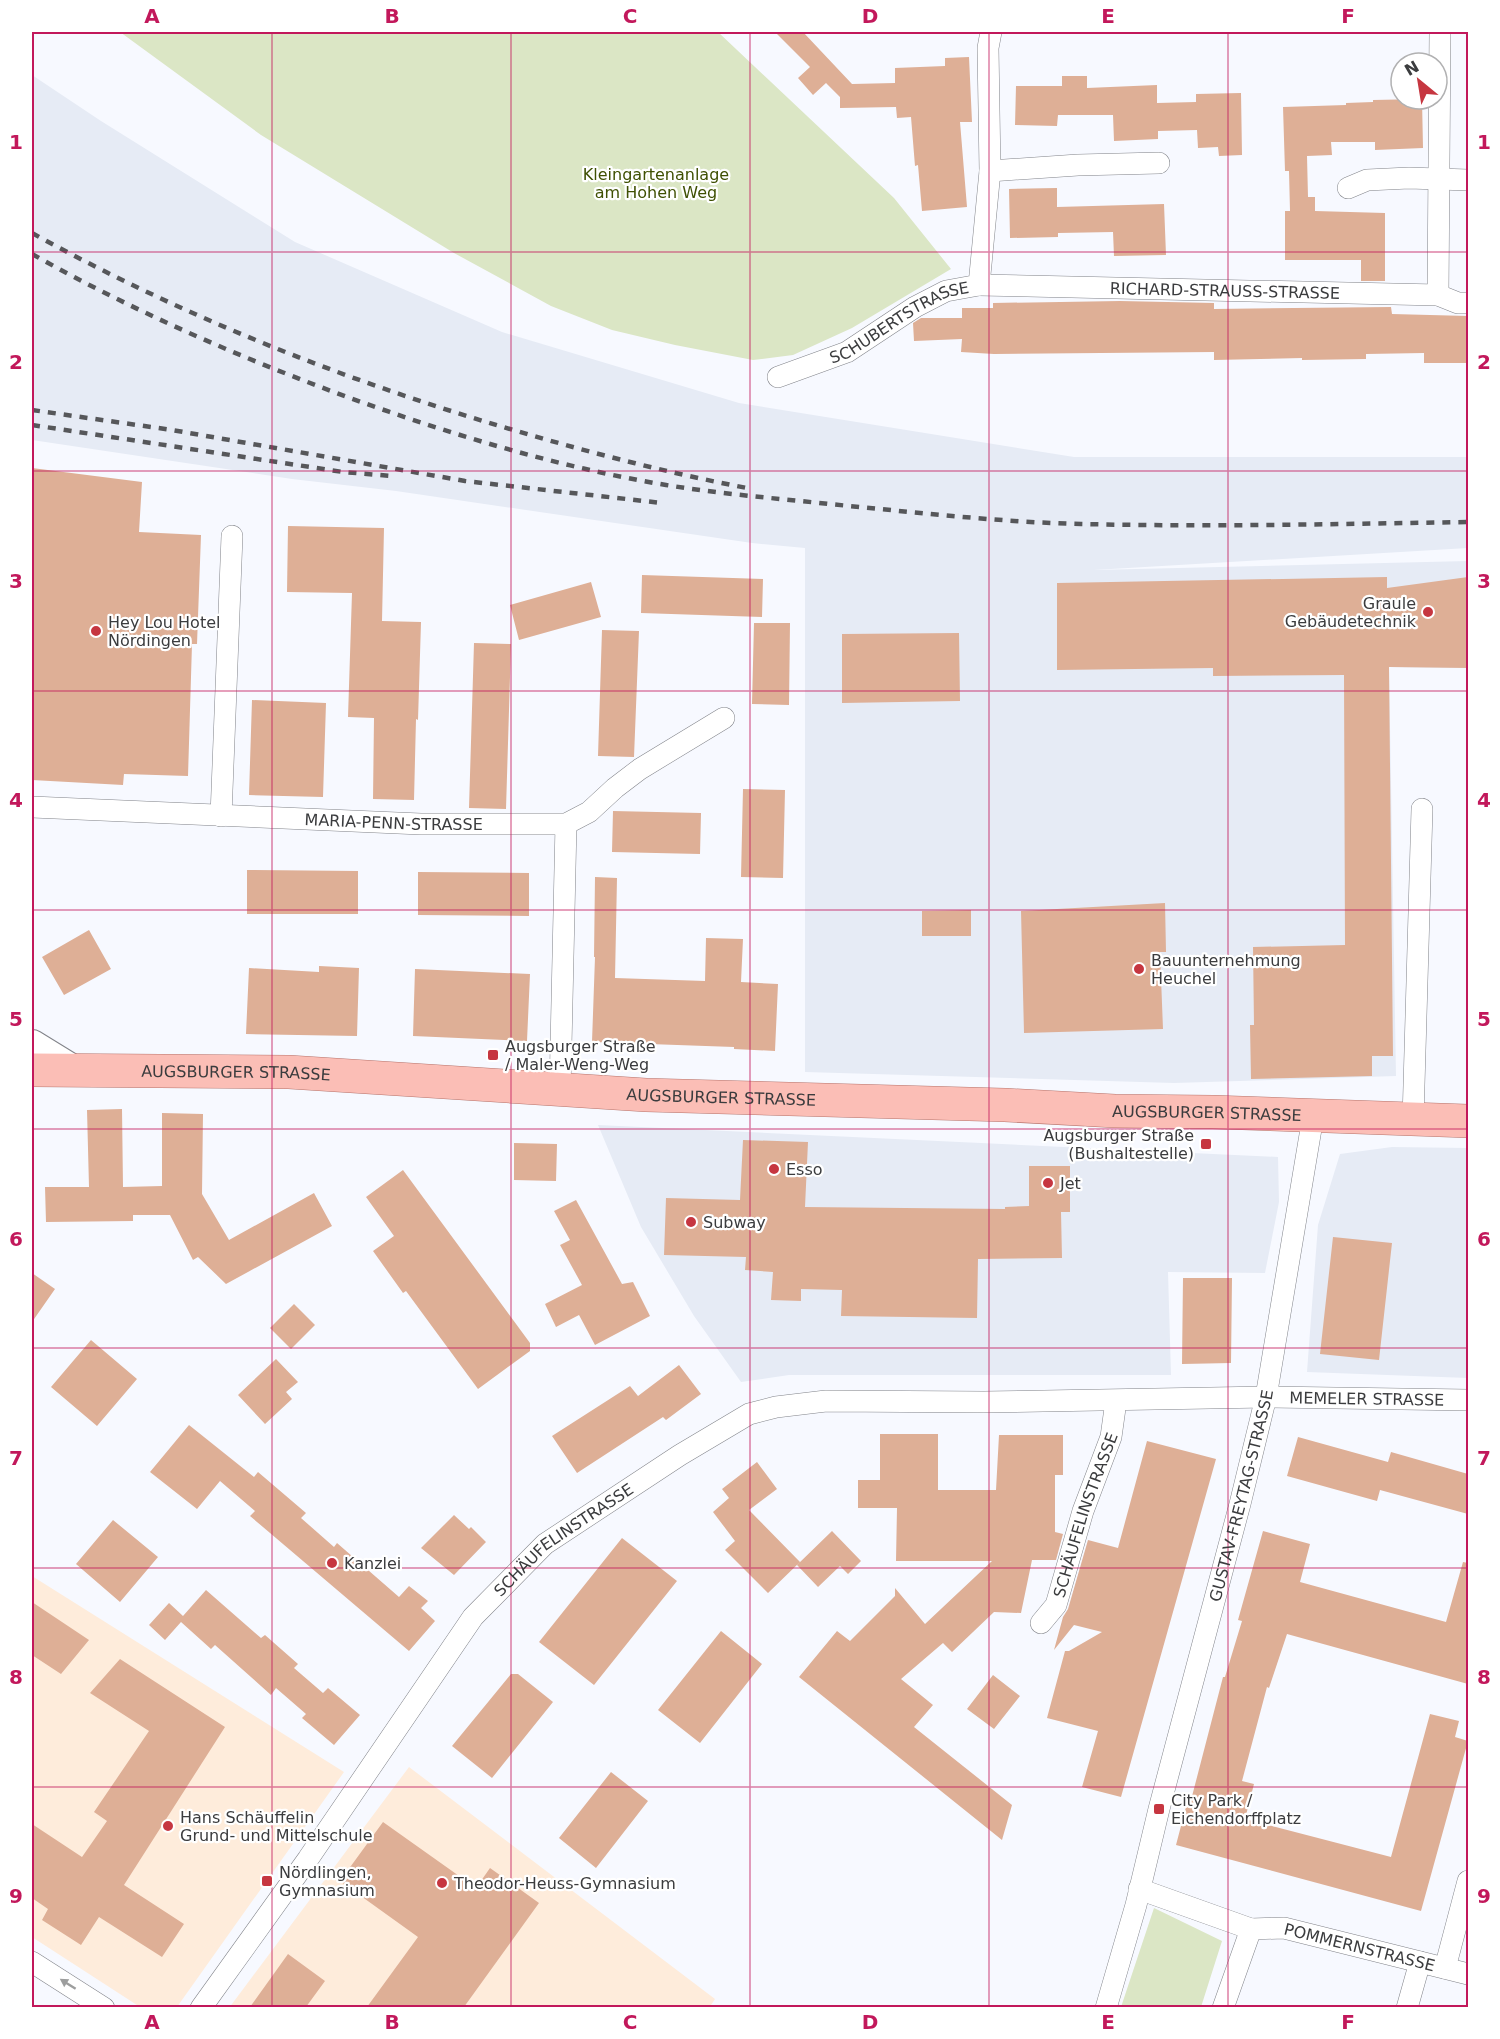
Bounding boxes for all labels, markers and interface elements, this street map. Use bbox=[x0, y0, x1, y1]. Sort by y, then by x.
text: A bbox=[144, 4, 160, 28]
text: B bbox=[384, 4, 400, 28]
text: C bbox=[623, 4, 637, 28]
text: D bbox=[862, 4, 878, 28]
text: E bbox=[1101, 4, 1115, 28]
text: F bbox=[1341, 4, 1355, 28]
north arrow bbox=[1389, 51, 1449, 111]
text: N bbox=[1401, 57, 1422, 80]
text: 1 bbox=[9, 130, 23, 154]
text: 1 bbox=[1477, 130, 1491, 154]
park label: Kleingartenanlage am Hohen Weg bbox=[583, 165, 729, 202]
street label: SCHUBERTSTRASSE bbox=[827, 278, 970, 367]
street label: RICHARD-STRAUSS-STRASSE bbox=[1110, 278, 1340, 302]
text: 2 bbox=[9, 350, 23, 374]
text: 2 bbox=[1477, 350, 1491, 374]
text: 3 bbox=[9, 569, 23, 593]
text: 3 bbox=[1477, 569, 1491, 593]
place label: Graule Gebäudetechnik bbox=[1285, 594, 1417, 631]
marker: Graule Gebäudetechnik bbox=[1421, 605, 1435, 619]
place label: Hey Lou Hotel Nördingen bbox=[108, 613, 220, 650]
marker: Hey Lou Hotel Nördingen bbox=[89, 624, 103, 638]
text: 4 bbox=[9, 788, 23, 812]
text: 4 bbox=[1477, 788, 1491, 812]
street label: MARIA-PENN-STRASSE bbox=[304, 809, 483, 834]
place label: Bauunternehmung Heuchel bbox=[1151, 951, 1301, 988]
marker: Bauunternehmung Heuchel bbox=[1132, 962, 1146, 976]
text: 5 bbox=[9, 1007, 23, 1031]
text: 5 bbox=[1477, 1007, 1491, 1031]
place label: Augsburger Straße / Maler-Weng-Weg bbox=[505, 1037, 656, 1074]
marker: Augsburger Straße / Maler-Weng-Weg bbox=[486, 1048, 500, 1062]
street label: AUGSBURGER STRASSE bbox=[141, 1061, 331, 1084]
street label: AUGSBURGER STRASSE bbox=[626, 1084, 816, 1109]
street label: AUGSBURGER STRASSE bbox=[1112, 1101, 1302, 1125]
place label: Augsburger Straße (Bushaltestelle) bbox=[1043, 1126, 1194, 1163]
marker: Augsburger Straße (Bushaltestelle) bbox=[1199, 1137, 1213, 1151]
place label: Esso bbox=[786, 1160, 823, 1179]
marker: Esso bbox=[767, 1162, 781, 1176]
place label: Jet bbox=[1059, 1174, 1081, 1193]
marker: Jet bbox=[1041, 1176, 1055, 1190]
place label: Subway bbox=[703, 1213, 766, 1232]
marker: Subway bbox=[684, 1215, 698, 1229]
text: 6 bbox=[9, 1227, 23, 1251]
text: 6 bbox=[1477, 1227, 1491, 1251]
street label: GUSTAV-FREYTAG-STRASSE bbox=[1205, 1388, 1277, 1604]
street label: MEMELER STRASSE bbox=[1289, 1388, 1444, 1409]
street label: SCHÄUFELINSTRASSE bbox=[1049, 1430, 1121, 1600]
text: 7 bbox=[9, 1446, 23, 1470]
text: 7 bbox=[1477, 1446, 1491, 1470]
street label: SCHÄUFELINSTRASSE bbox=[490, 1479, 637, 1600]
place label: Kanzlei bbox=[344, 1554, 401, 1573]
marker: Kanzlei bbox=[325, 1556, 339, 1570]
text: 8 bbox=[9, 1665, 23, 1689]
text: 8 bbox=[1477, 1665, 1491, 1689]
place label: City Park / Eichendorffplatz bbox=[1171, 1791, 1301, 1828]
marker: City Park / Eichendorffplatz bbox=[1152, 1802, 1166, 1816]
place label: Hans Schäuffelin Grund- und Mittelschule bbox=[180, 1808, 373, 1845]
marker: Hans Schäuffelin Grund- und Mittelschule bbox=[161, 1819, 175, 1833]
place label: Nördlingen, Gymnasium bbox=[279, 1863, 375, 1900]
marker: Nördlingen, Gymnasium bbox=[260, 1874, 274, 1888]
place label: Theodor-Heuss-Gymnasium bbox=[453, 1874, 676, 1893]
marker: Theodor-Heuss-Gymnasium bbox=[435, 1876, 449, 1890]
text: 9 bbox=[9, 1884, 23, 1908]
text: 9 bbox=[1477, 1884, 1491, 1908]
street label: POMMERNSTRASSE bbox=[1282, 1919, 1437, 1975]
one-way arrow bbox=[60, 1979, 76, 1990]
text: A bbox=[144, 2010, 160, 2034]
text: B bbox=[384, 2010, 400, 2034]
text: C bbox=[623, 2010, 637, 2034]
text: D bbox=[862, 2010, 878, 2034]
text: E bbox=[1101, 2010, 1115, 2034]
text: F bbox=[1341, 2010, 1355, 2034]

